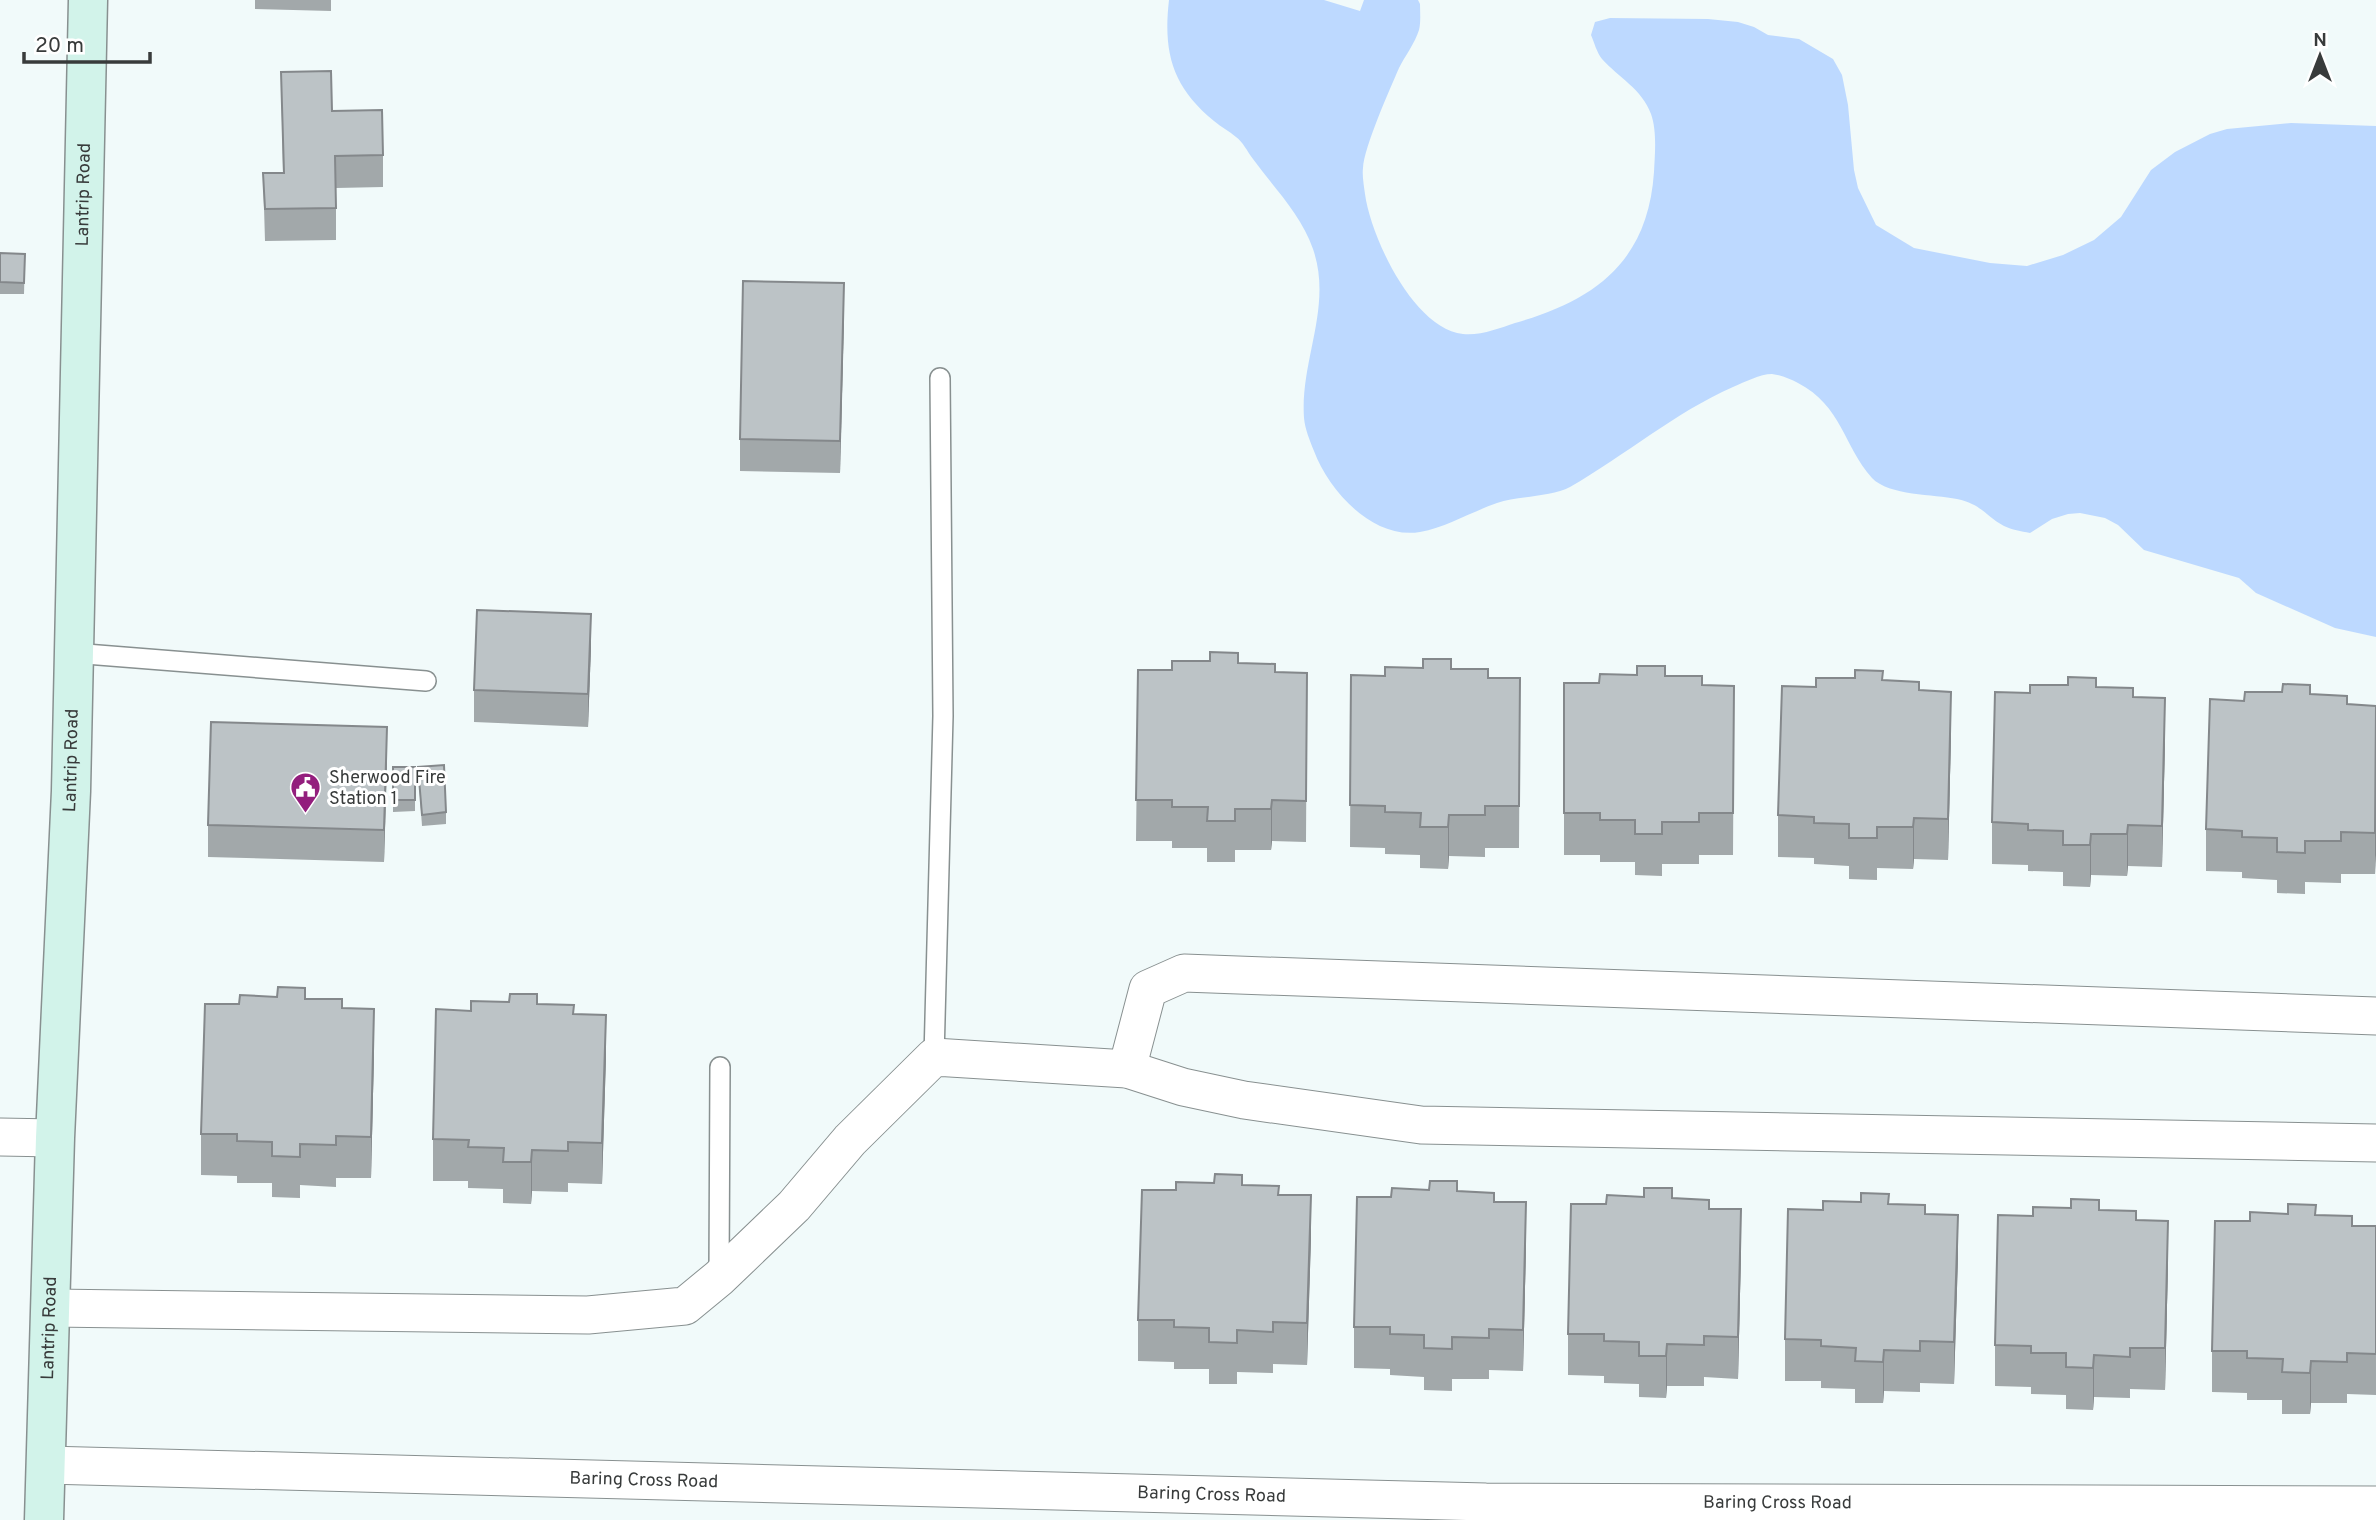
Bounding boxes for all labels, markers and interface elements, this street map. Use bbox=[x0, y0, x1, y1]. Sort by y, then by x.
scale bar bbox=[24, 21, 150, 65]
north arrow bbox=[2285, 21, 2355, 91]
text: N bbox=[2313, 29, 2327, 53]
text: 20 m bbox=[35, 33, 84, 60]
street label: Lantrip Road bbox=[71, 143, 96, 247]
street label: Lantrip Road bbox=[59, 709, 84, 813]
place label: Sherwood Fire Station 1 bbox=[329, 767, 446, 811]
public building icon: Sherwood Fire Station 1 bbox=[289, 771, 323, 815]
street label: Lantrip Road bbox=[37, 1276, 63, 1380]
street label: Baring Cross Road bbox=[569, 1467, 719, 1494]
street label: Baring Cross Road bbox=[1137, 1482, 1286, 1508]
street label: Baring Cross Road bbox=[1703, 1491, 1852, 1515]

